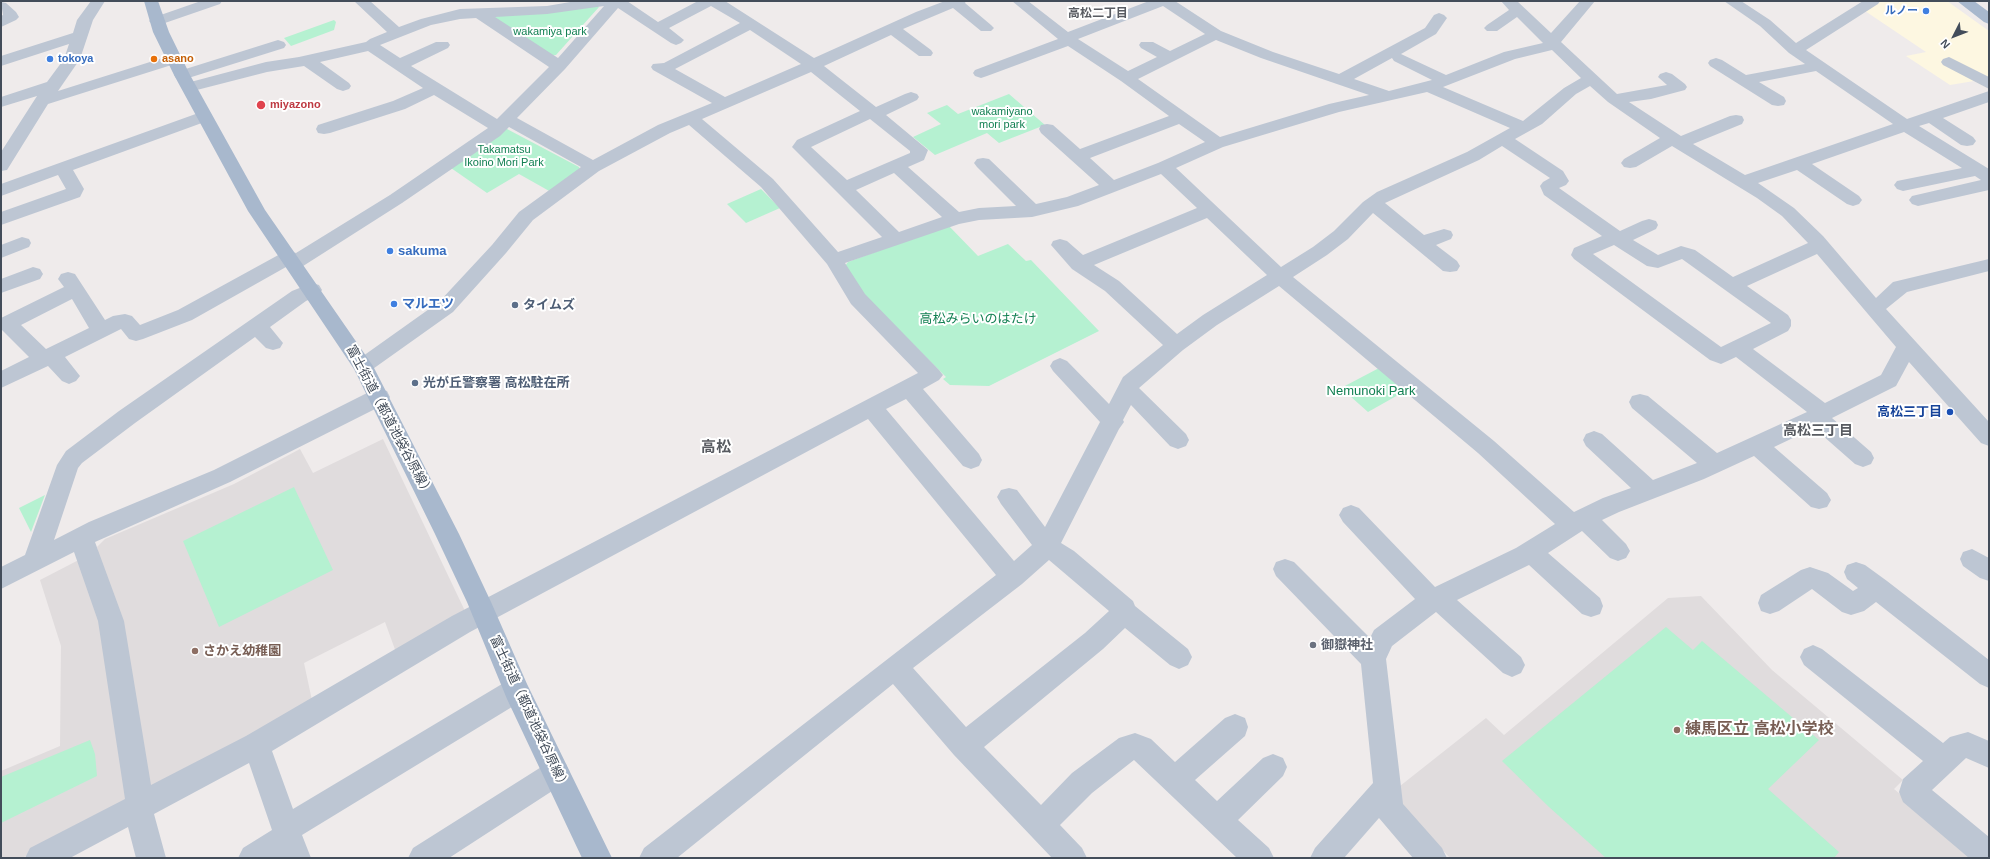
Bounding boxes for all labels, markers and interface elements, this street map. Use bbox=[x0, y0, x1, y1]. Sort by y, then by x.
place label: ルノー bbox=[1885, 4, 1918, 18]
marker: ルノー bbox=[1921, 6, 1931, 16]
district label: 高松二丁目 bbox=[1068, 7, 1128, 21]
north arrow bbox=[1934, 16, 1974, 56]
park label: wakamiya park bbox=[513, 25, 587, 39]
text: N bbox=[1938, 37, 1952, 51]
place label: tokoya bbox=[58, 52, 93, 66]
place label: asano bbox=[162, 52, 194, 66]
marker: tokoya bbox=[45, 54, 55, 64]
marker: asano bbox=[149, 54, 159, 64]
place label: miyazono bbox=[270, 98, 321, 112]
marker: miyazono bbox=[255, 99, 267, 111]
park label: wakamiyano mori park bbox=[971, 105, 1033, 131]
park label: Takamatsu Ikoino Mori Park bbox=[464, 143, 544, 169]
place label: sakuma bbox=[398, 243, 446, 259]
marker: sakuma bbox=[385, 246, 395, 256]
place label: マルエツ bbox=[402, 296, 454, 312]
place label: タイムズ bbox=[523, 297, 575, 313]
marker: マルエツ bbox=[389, 299, 399, 309]
marker: タイムズ bbox=[510, 300, 520, 310]
park label: 高松みらいのはたけ bbox=[920, 311, 1036, 327]
street label: 富士街道（都道池袋谷原線） bbox=[342, 343, 436, 499]
place label: 光が丘警察署 高松駐在所 bbox=[423, 375, 570, 391]
marker: 光が丘警察署 高松駐在所 bbox=[410, 378, 420, 388]
park label: Nemunoki Park bbox=[1327, 383, 1415, 399]
place label: 高松三丁目 bbox=[1877, 404, 1942, 420]
marker: 高松三丁目 bbox=[1945, 407, 1955, 417]
district label: 高松三丁目 bbox=[1783, 423, 1853, 439]
district label: 高松 bbox=[701, 439, 731, 457]
street label: 富士街道（都道池袋谷原線） bbox=[486, 633, 572, 793]
place label: 御嶽神社 bbox=[1321, 637, 1373, 653]
marker: 御嶽神社 bbox=[1308, 640, 1318, 650]
place label: さかえ幼稚園 bbox=[203, 643, 281, 659]
marker: さかえ幼稚園 bbox=[190, 646, 200, 656]
place label: 練馬区立 高松小学校 bbox=[1685, 720, 1833, 740]
marker: 練馬区立 高松小学校 bbox=[1672, 725, 1682, 735]

